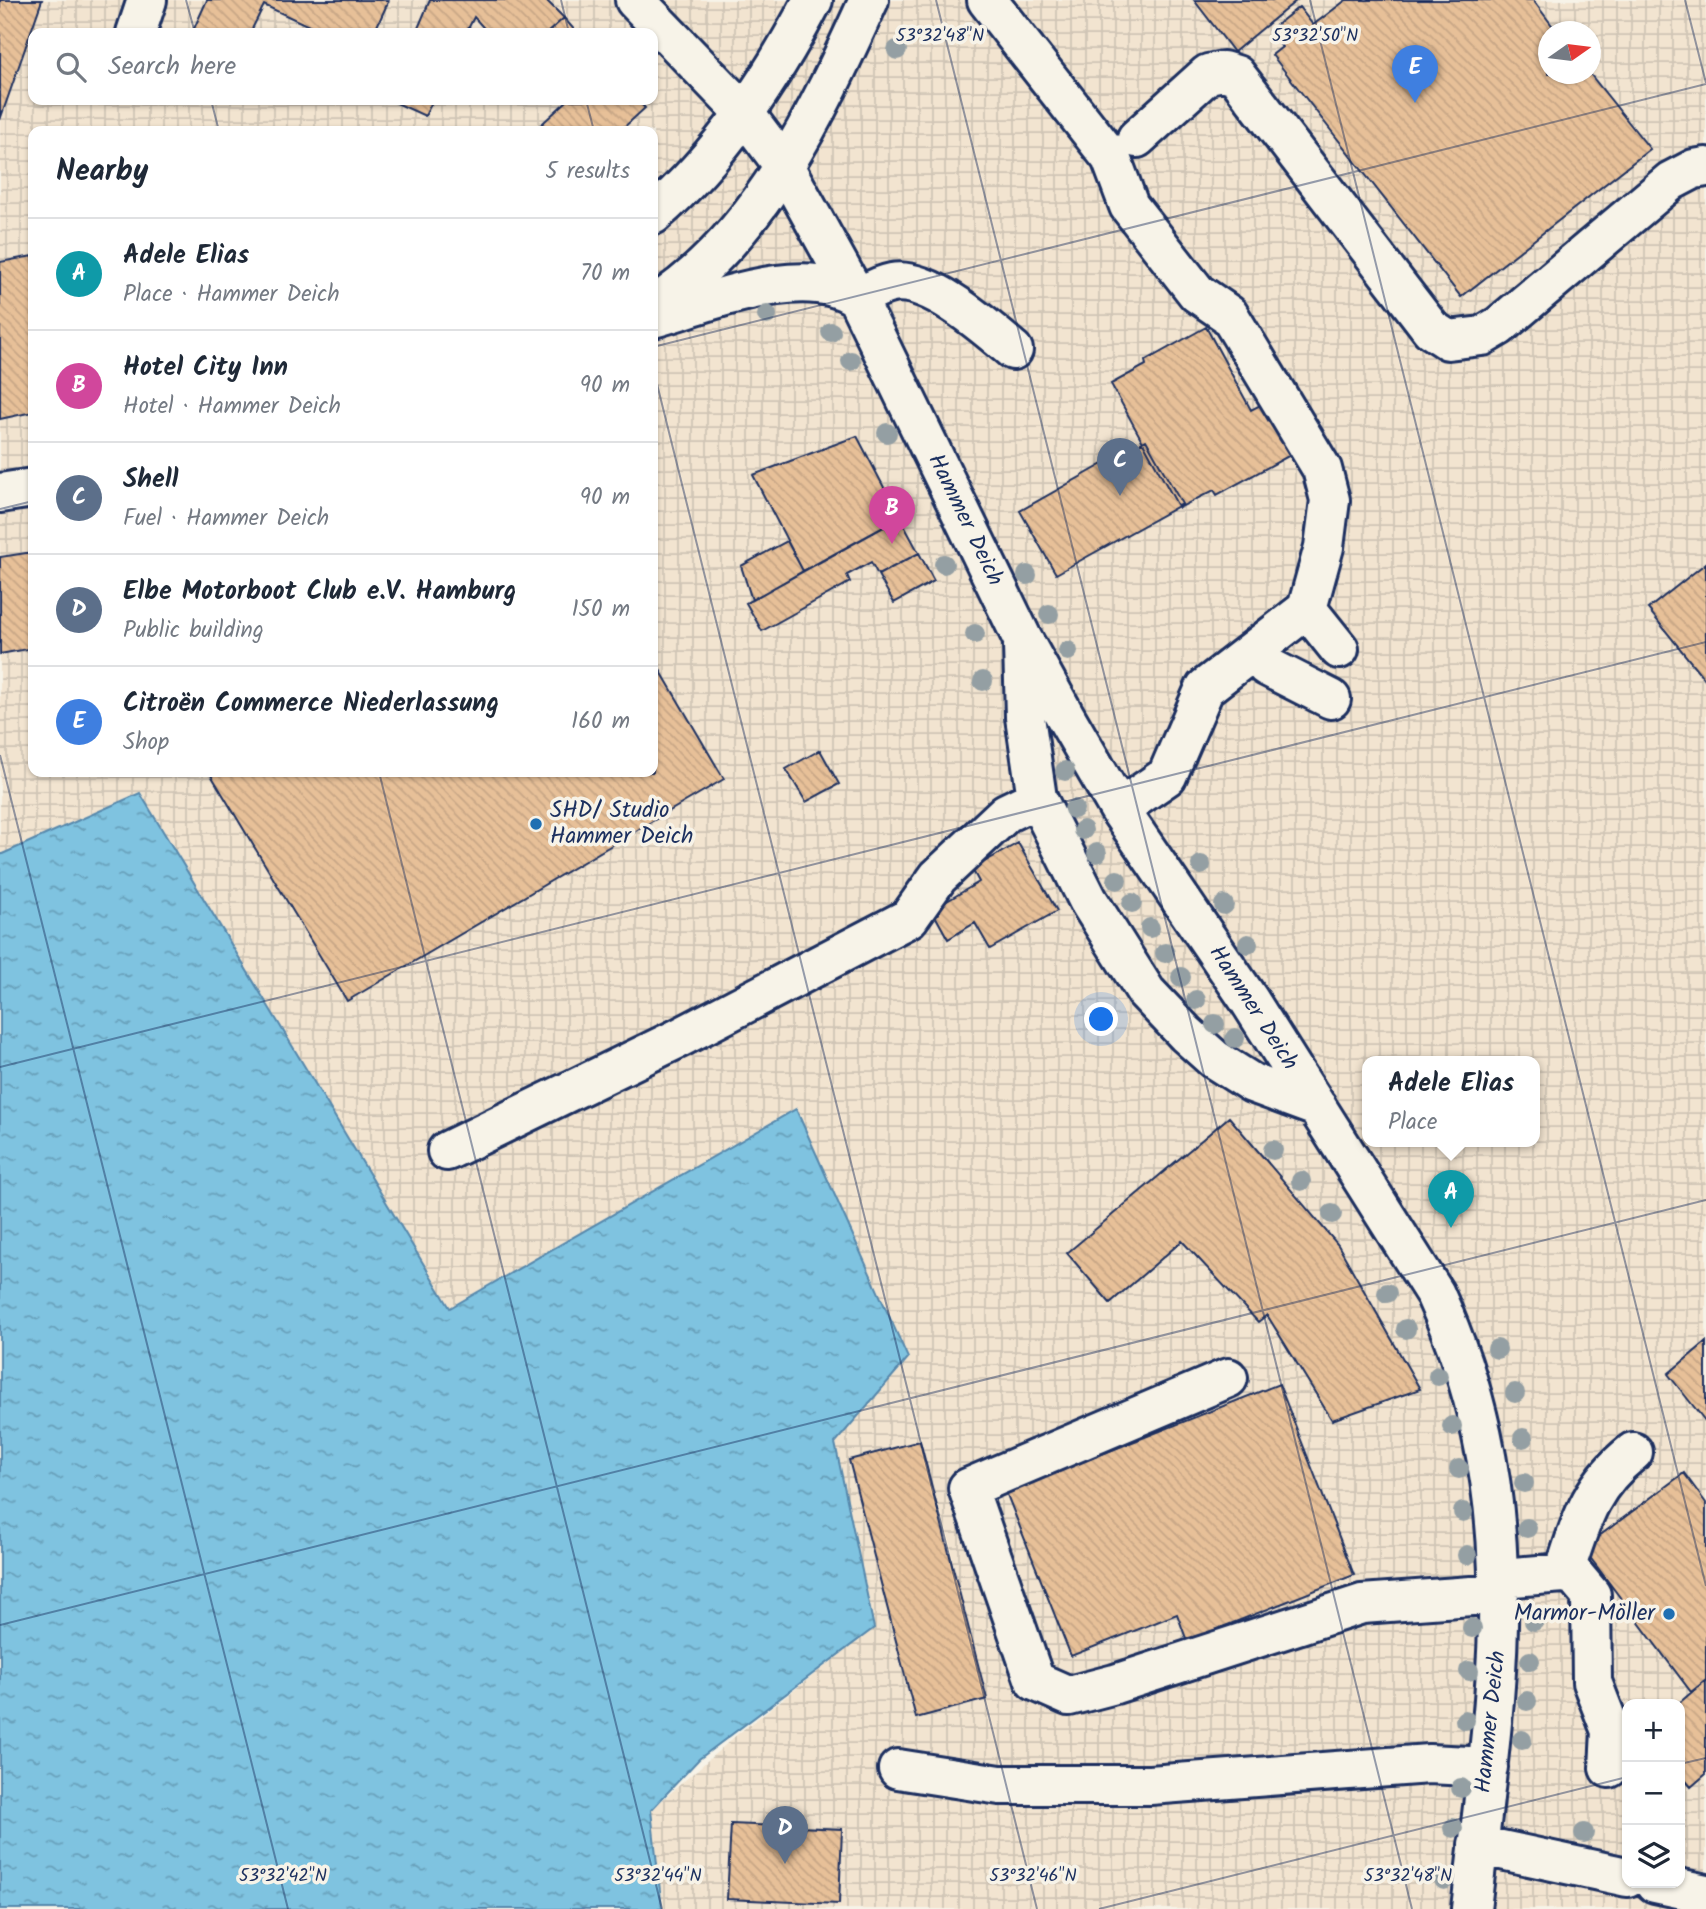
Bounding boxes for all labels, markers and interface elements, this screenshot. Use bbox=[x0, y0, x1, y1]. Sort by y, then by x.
north arrow bbox=[1538, 21, 1601, 84]
text: 53°32'48"N bbox=[896, 22, 984, 51]
text: 53°32'50"N bbox=[1272, 22, 1358, 51]
search box bbox=[28, 28, 658, 105]
pin: E bbox=[1392, 45, 1438, 103]
text: Search here bbox=[108, 46, 236, 88]
icon: search bbox=[52, 48, 90, 86]
text: Nearby bbox=[56, 148, 148, 196]
text: 5 results bbox=[545, 154, 630, 190]
text: Adele Elias bbox=[123, 235, 249, 277]
text: A bbox=[72, 256, 86, 292]
text: 70 m bbox=[580, 256, 630, 292]
text: Place · Hammer Deich bbox=[123, 277, 340, 313]
text: Hotel City Inn bbox=[123, 347, 288, 389]
text: B bbox=[72, 368, 86, 404]
text: 90 m bbox=[580, 368, 630, 404]
text: Hotel · Hammer Deich bbox=[123, 389, 341, 425]
pin: C bbox=[1097, 438, 1143, 496]
street label: Hammer Deich bbox=[917, 448, 1013, 592]
text: Shell bbox=[123, 459, 179, 501]
text: C bbox=[72, 480, 86, 516]
text: 90 m bbox=[580, 480, 630, 516]
pin: B bbox=[869, 486, 915, 544]
text: Fuel · Hammer Deich bbox=[123, 501, 329, 537]
text: Elbe Motorboot Club e.V. Hamburg bbox=[123, 571, 516, 613]
text: D bbox=[71, 592, 87, 628]
text: 150 m bbox=[571, 592, 630, 628]
text: Public building bbox=[123, 613, 264, 649]
text: Citroën Commerce Niederlassung bbox=[123, 683, 499, 725]
text: E bbox=[73, 704, 85, 740]
text: 160 m bbox=[571, 704, 630, 740]
text: Shop bbox=[123, 725, 169, 761]
place label: SHD/ Studio Hammer Deich bbox=[550, 793, 693, 855]
marker: SHD/ Studio Hammer Deich bbox=[528, 816, 544, 832]
street label: Hammer Deich bbox=[1199, 938, 1307, 1078]
your location bbox=[1084, 1002, 1118, 1036]
popup bbox=[1362, 1056, 1540, 1147]
text: Adele Elias bbox=[1388, 1063, 1514, 1105]
text: Place bbox=[1388, 1105, 1437, 1141]
pin: A bbox=[1428, 1170, 1474, 1228]
place label: Marmor-Möller bbox=[1514, 1596, 1656, 1632]
marker: Marmor-Möller bbox=[1661, 1606, 1677, 1622]
street label: Hammer Deich bbox=[1466, 1649, 1516, 1795]
map controls bbox=[1622, 1699, 1685, 1888]
button: + bbox=[1622, 1699, 1685, 1762]
button: − bbox=[1622, 1762, 1685, 1825]
pin: D bbox=[762, 1806, 808, 1864]
button: layers bbox=[1622, 1825, 1685, 1888]
text: 53°32'42"N bbox=[239, 1862, 327, 1891]
text: 53°32'44"N bbox=[614, 1862, 702, 1891]
text: 53°32'46"N bbox=[989, 1862, 1077, 1891]
text: 53°32'48"N bbox=[1364, 1862, 1452, 1891]

